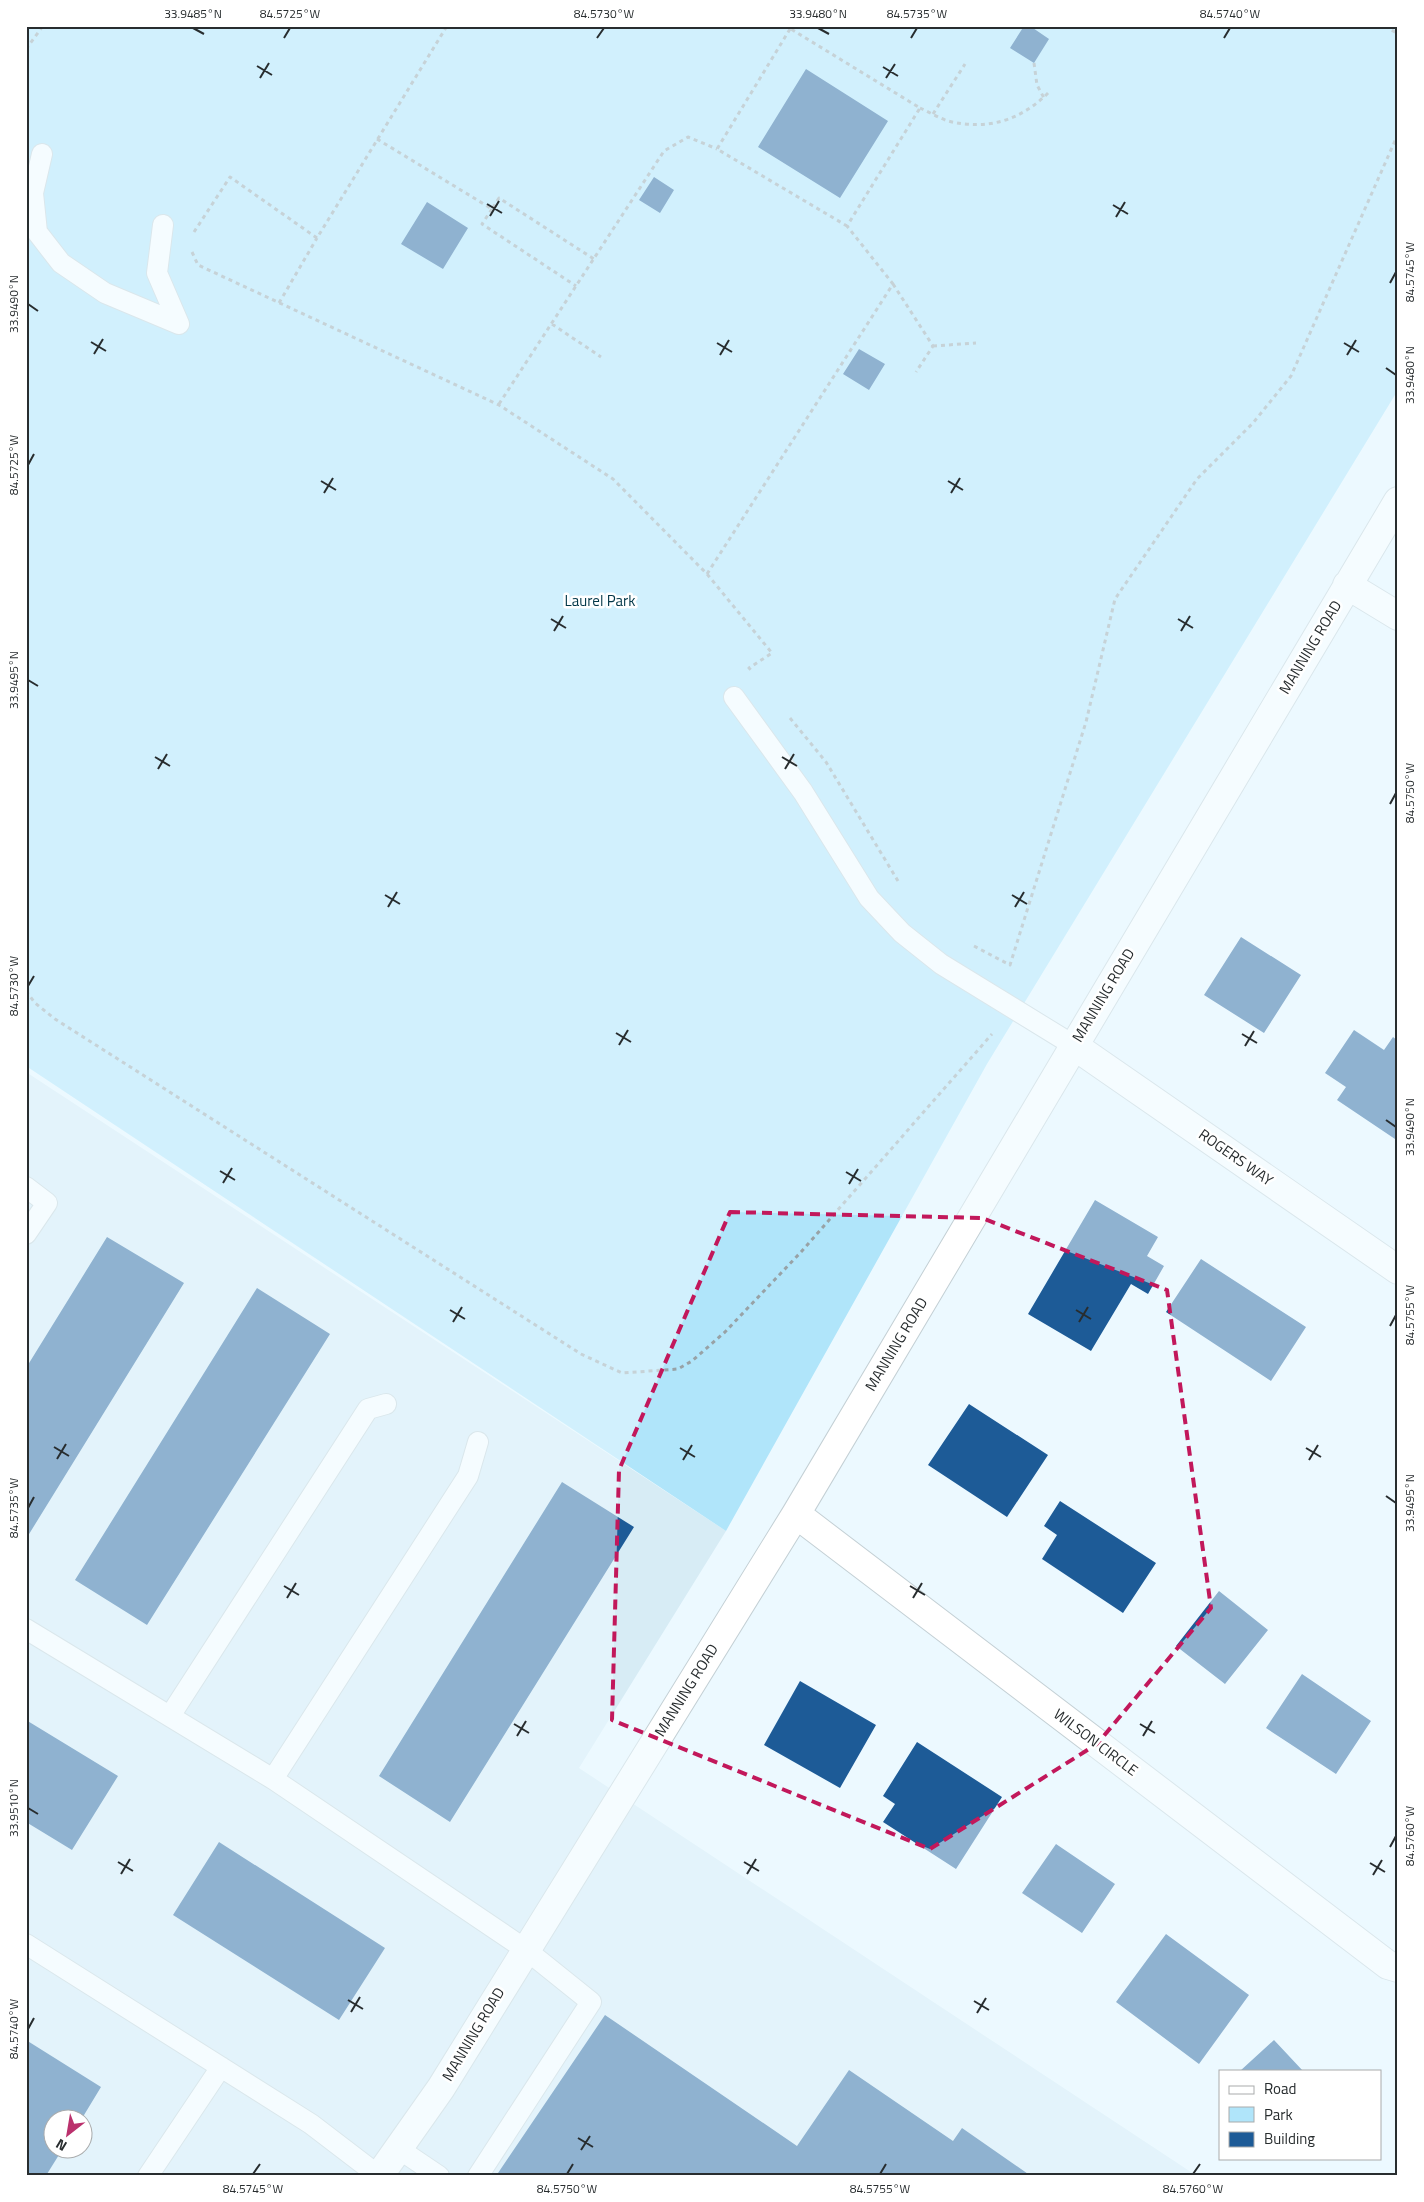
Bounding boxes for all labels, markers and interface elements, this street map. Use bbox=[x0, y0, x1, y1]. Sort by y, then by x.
text: 33.9485°N bbox=[164, 4, 222, 23]
text: 84.5725°W bbox=[260, 4, 320, 23]
text: 84.5730°W bbox=[574, 4, 634, 23]
text: 33.9480°N bbox=[789, 4, 847, 23]
text: 84.5735°W bbox=[887, 4, 947, 23]
text: 84.5740°W bbox=[1200, 4, 1260, 23]
text: 84.5745°W bbox=[1400, 242, 1419, 302]
text: 33.9490°N bbox=[4, 275, 23, 333]
text: 33.9480°N bbox=[1400, 346, 1419, 404]
text: 84.5725°W bbox=[4, 435, 23, 495]
park label: Laurel Park bbox=[565, 589, 635, 612]
street label: MANNING ROAD bbox=[1273, 596, 1347, 698]
text: 33.9495°N bbox=[4, 651, 23, 709]
text: 84.5750°W bbox=[1400, 763, 1419, 823]
street label: MANNING ROAD bbox=[1066, 944, 1140, 1046]
text: 84.5730°W bbox=[4, 956, 23, 1016]
text: 33.9490°N bbox=[1400, 1098, 1419, 1156]
street label: ROGERS WAY bbox=[1194, 1123, 1278, 1191]
text: 84.5755°W bbox=[1400, 1285, 1419, 1345]
street label: MANNING ROAD bbox=[859, 1293, 933, 1395]
text: 33.9495°N bbox=[1400, 1474, 1419, 1532]
text: 84.5735°W bbox=[4, 1478, 23, 1538]
street label: MANNING ROAD bbox=[648, 1639, 724, 1741]
street label: WILSON CIRCLE bbox=[1049, 1703, 1143, 1781]
text: 33.9510°N bbox=[4, 1779, 23, 1837]
text: 84.5760°W bbox=[1400, 1806, 1419, 1866]
street label: MANNING ROAD bbox=[436, 1983, 510, 2085]
text: 84.5740°W bbox=[4, 1999, 23, 2059]
legend bbox=[1219, 2070, 1382, 2160]
text: Road bbox=[1264, 2077, 1296, 2100]
text: Park bbox=[1264, 2103, 1293, 2126]
north arrow bbox=[42, 2110, 92, 2160]
text: Building bbox=[1264, 2127, 1315, 2150]
text: N bbox=[51, 2134, 71, 2157]
text: 84.5745°W bbox=[223, 2179, 283, 2198]
text: 84.5750°W bbox=[537, 2179, 597, 2198]
text: 84.5755°W bbox=[850, 2179, 910, 2198]
text: 84.5760°W bbox=[1163, 2179, 1223, 2198]

